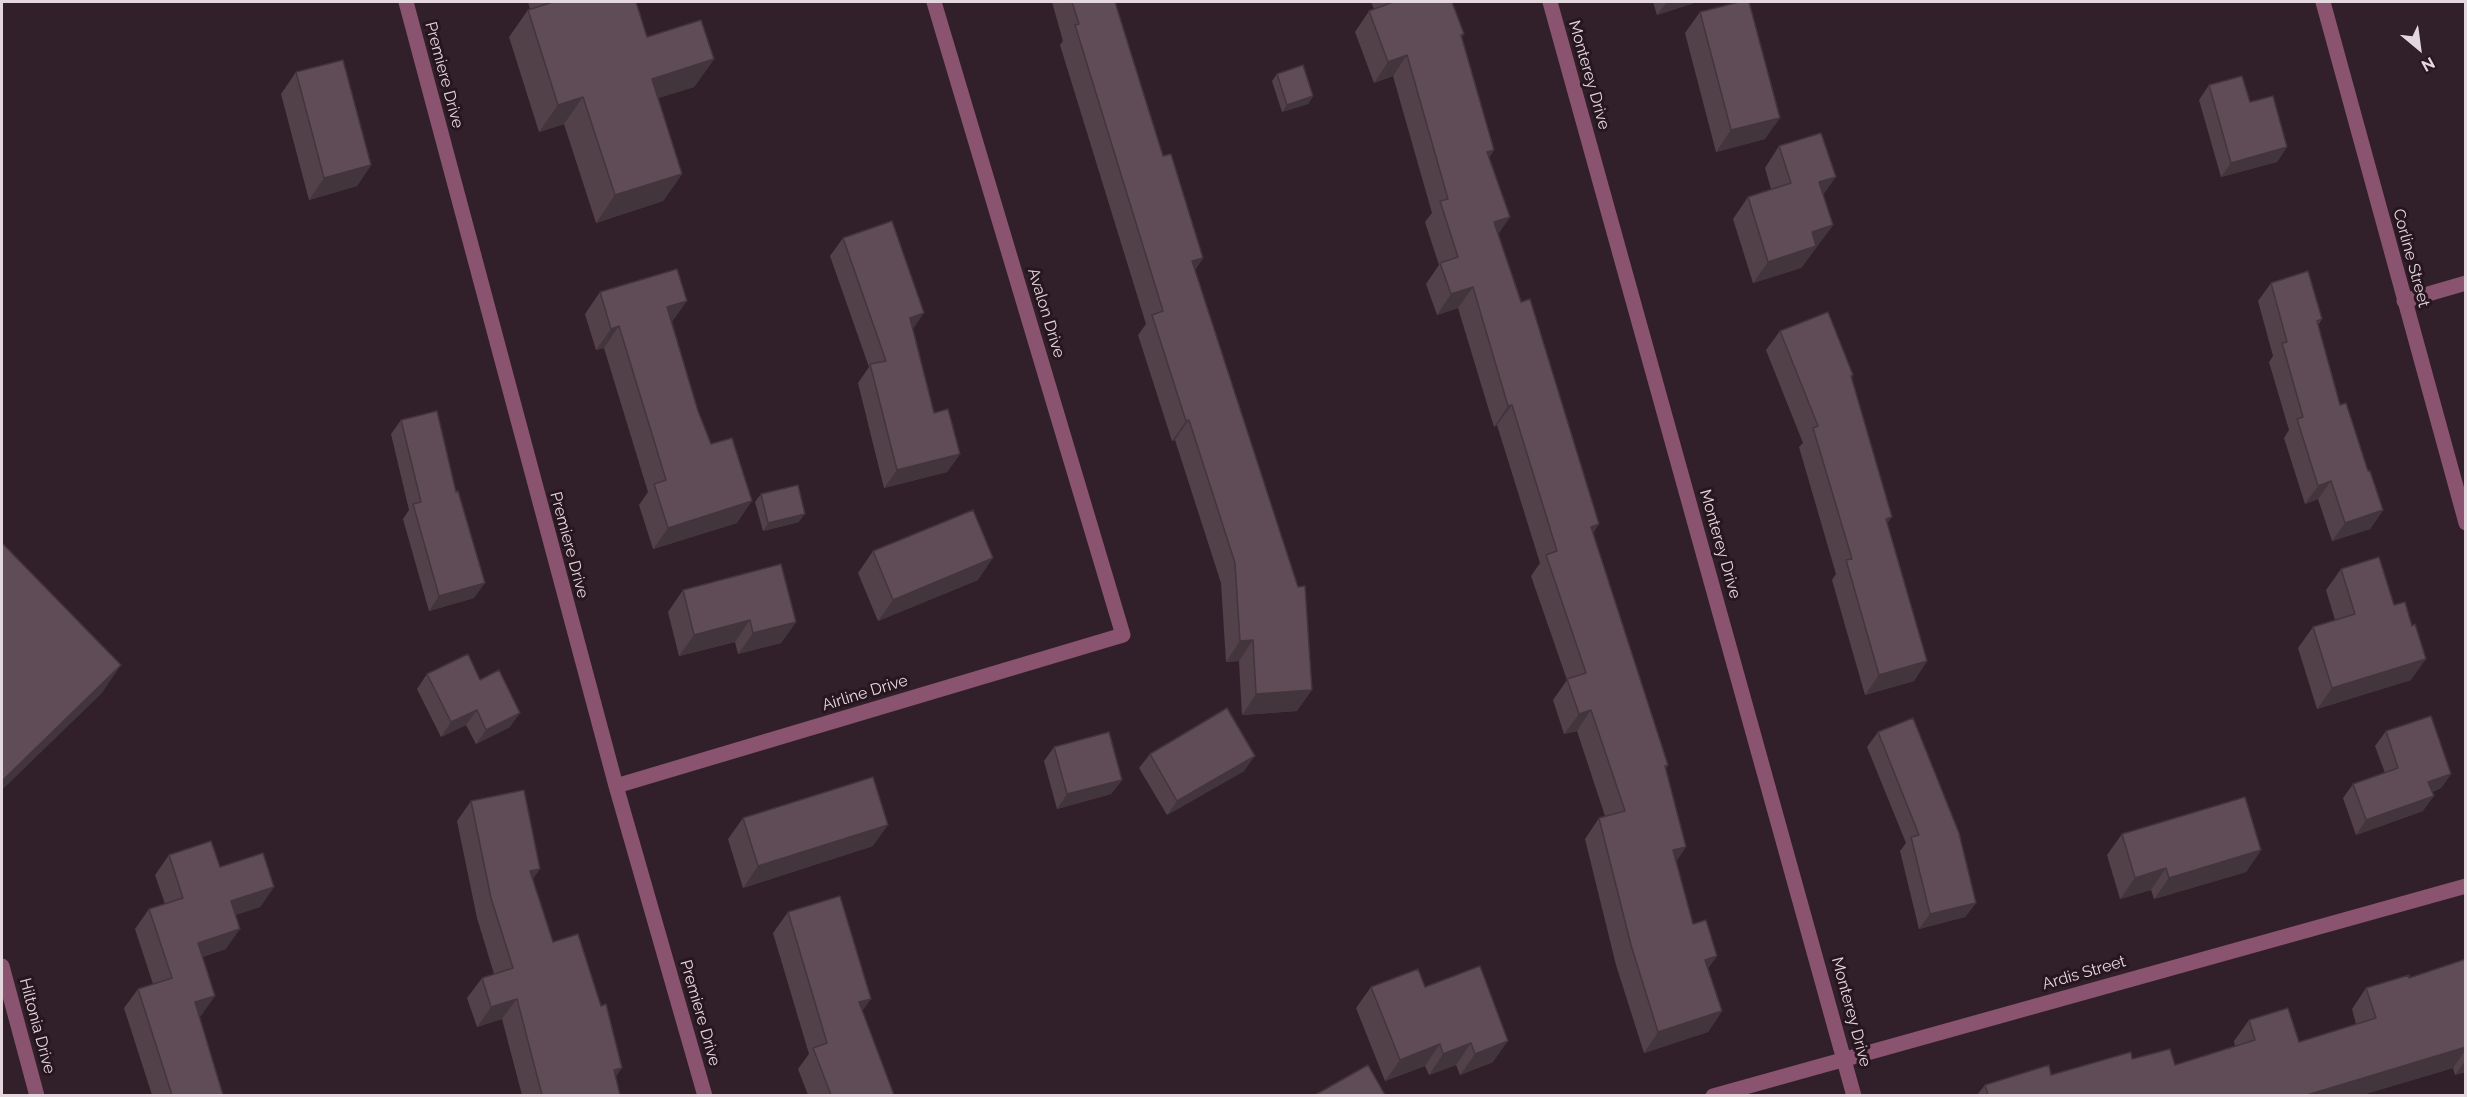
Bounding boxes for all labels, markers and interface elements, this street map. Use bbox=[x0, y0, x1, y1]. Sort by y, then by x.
street label: Monterey Drive bbox=[1564, 18, 1614, 132]
north arrow bbox=[2389, 18, 2449, 78]
street label: Premiere Drive bbox=[421, 20, 467, 130]
text: N bbox=[2418, 53, 2438, 75]
street label: Corline Street bbox=[2389, 207, 2433, 309]
street label: Avalon Drive bbox=[1023, 266, 1069, 360]
street label: Monterey Drive bbox=[1695, 487, 1745, 601]
street label: Premiere Drive bbox=[546, 490, 592, 600]
street label: Airline Drive bbox=[820, 671, 910, 715]
street label: Ardis Street bbox=[2040, 952, 2128, 994]
street label: Monterey Drive bbox=[1827, 955, 1875, 1069]
street label: Premiere Drive bbox=[676, 958, 724, 1068]
street label: Hiltonia Drive bbox=[15, 976, 59, 1076]

